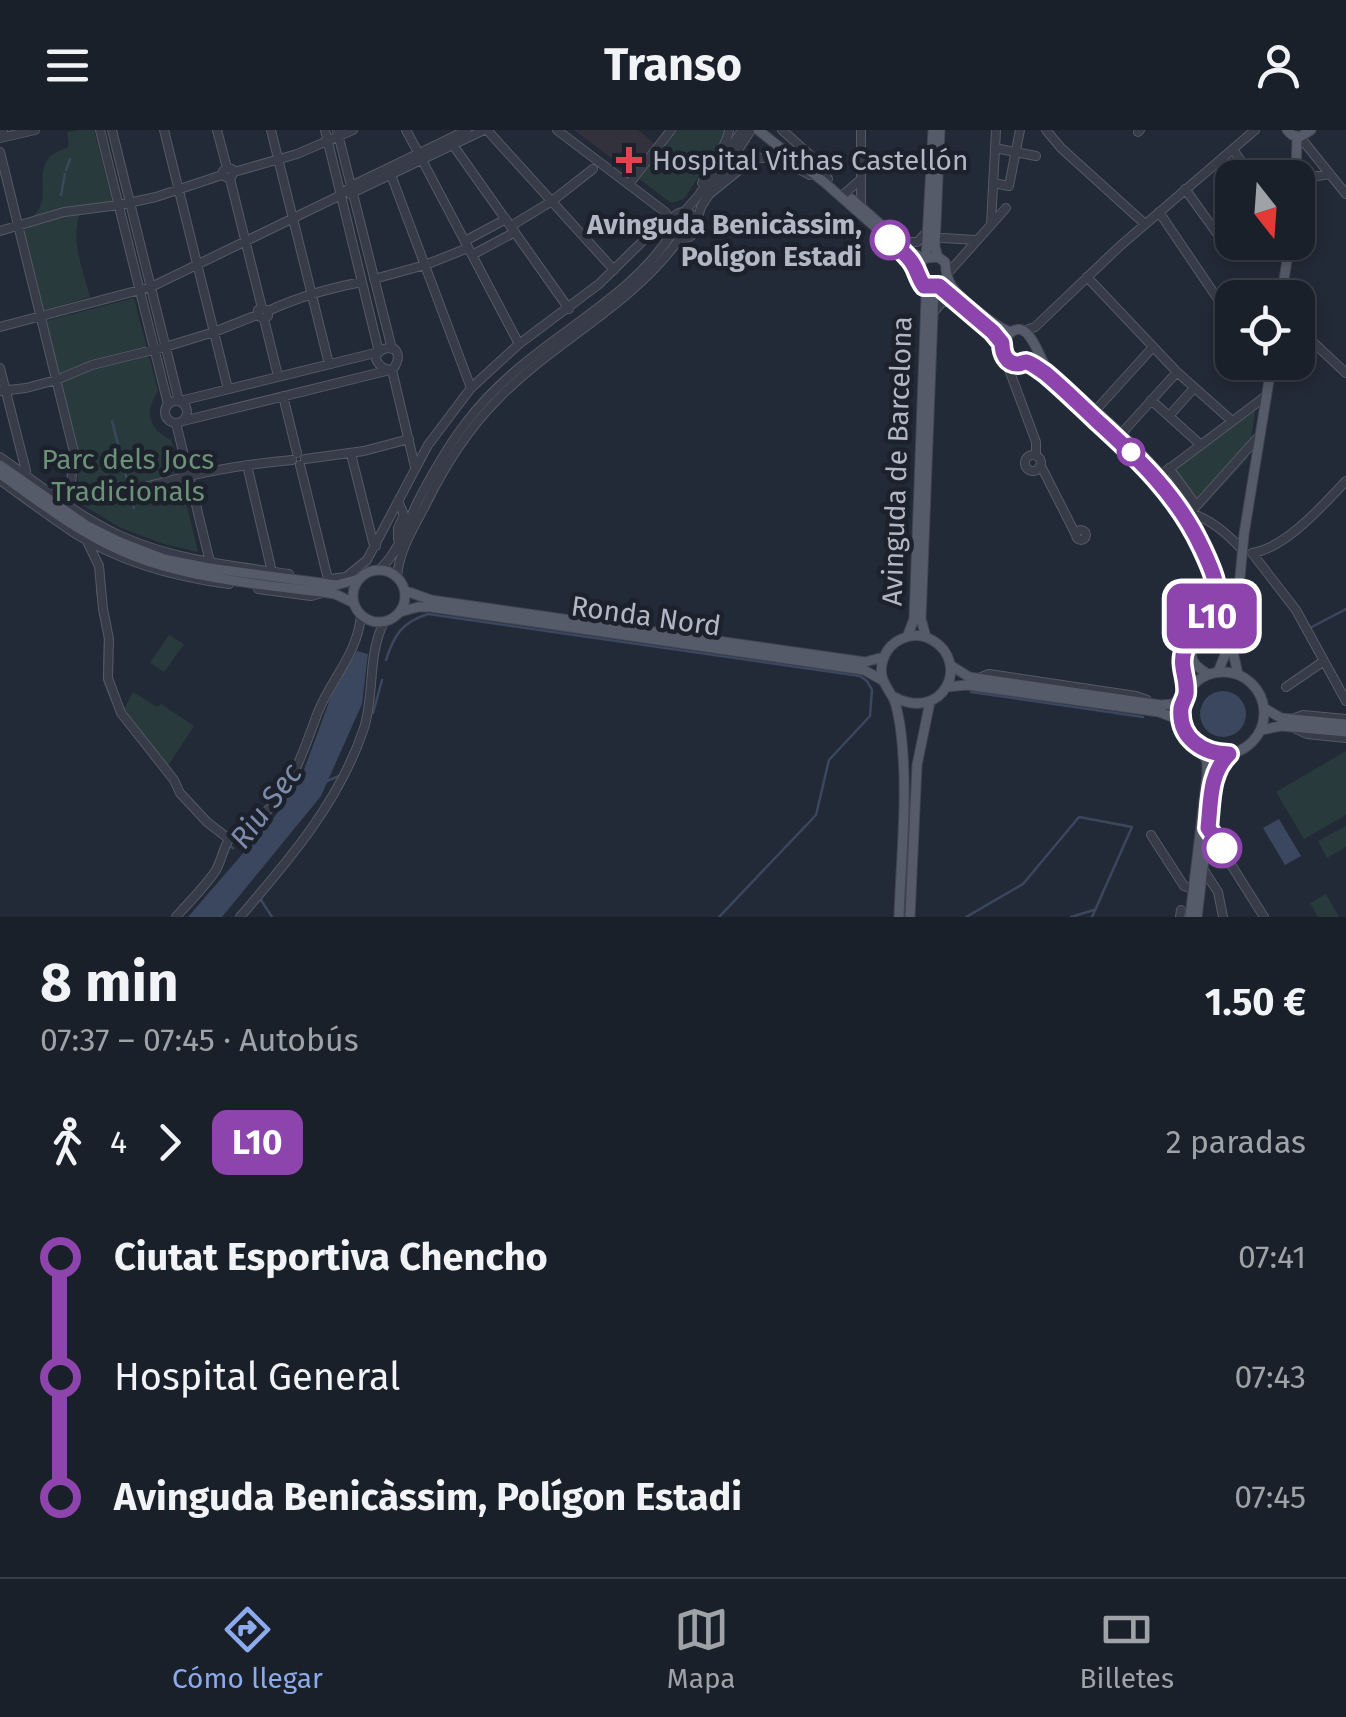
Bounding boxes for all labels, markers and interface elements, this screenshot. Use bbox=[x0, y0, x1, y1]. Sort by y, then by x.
icon: menu bbox=[40, 38, 95, 93]
text: Transo bbox=[604, 38, 742, 92]
icon: person bbox=[1251, 38, 1306, 93]
place label: Hospital Vithas Castellón bbox=[652, 144, 968, 177]
marker: Hospital Vithas Castellón bbox=[616, 147, 642, 173]
north arrow bbox=[1215, 160, 1315, 260]
map controls bbox=[1215, 160, 1315, 380]
place label: Avinguda Benicàssim, Polígon Estadi bbox=[586, 208, 862, 273]
marker: Avinguda Benicàssim, Polígon Estadi bbox=[871, 221, 909, 259]
button: locate bbox=[1215, 280, 1315, 380]
street label: Avinguda de Barcelona bbox=[875, 316, 919, 606]
unlabelled marker bbox=[1118, 439, 1144, 465]
park label: Parc dels Jocs Tradicionals bbox=[42, 443, 214, 508]
line badge: L10 bbox=[1154, 584, 1270, 648]
street label: Ronda Nord bbox=[569, 589, 723, 643]
text: L10 bbox=[1187, 595, 1237, 637]
water label: Riu Sec bbox=[222, 756, 310, 856]
unlabelled marker bbox=[1203, 829, 1241, 867]
text: 8 min bbox=[40, 950, 179, 1016]
text: 1.50 € bbox=[1205, 979, 1306, 1025]
text: 07:37 – 07:45 · Autobús bbox=[40, 1021, 359, 1059]
icon: walk bbox=[40, 1115, 95, 1170]
icon: forward bbox=[142, 1115, 197, 1170]
text: L10 bbox=[232, 1121, 283, 1163]
text: 4 bbox=[110, 1123, 127, 1161]
text: 2 paradas bbox=[1166, 1123, 1306, 1161]
text: Ciutat Esportiva Chencho bbox=[114, 1234, 548, 1280]
text: 07:41 bbox=[1238, 1238, 1306, 1276]
text: Hospital General bbox=[114, 1354, 400, 1400]
text: 07:43 bbox=[1235, 1358, 1306, 1396]
text: Avinguda Benicàssim, Polígon Estadi bbox=[114, 1474, 742, 1520]
text: 07:45 bbox=[1234, 1478, 1306, 1516]
tab: Cómo llegar bbox=[172, 1602, 323, 1695]
tab: Mapa bbox=[667, 1602, 735, 1695]
tab: Billetes bbox=[1079, 1602, 1174, 1695]

